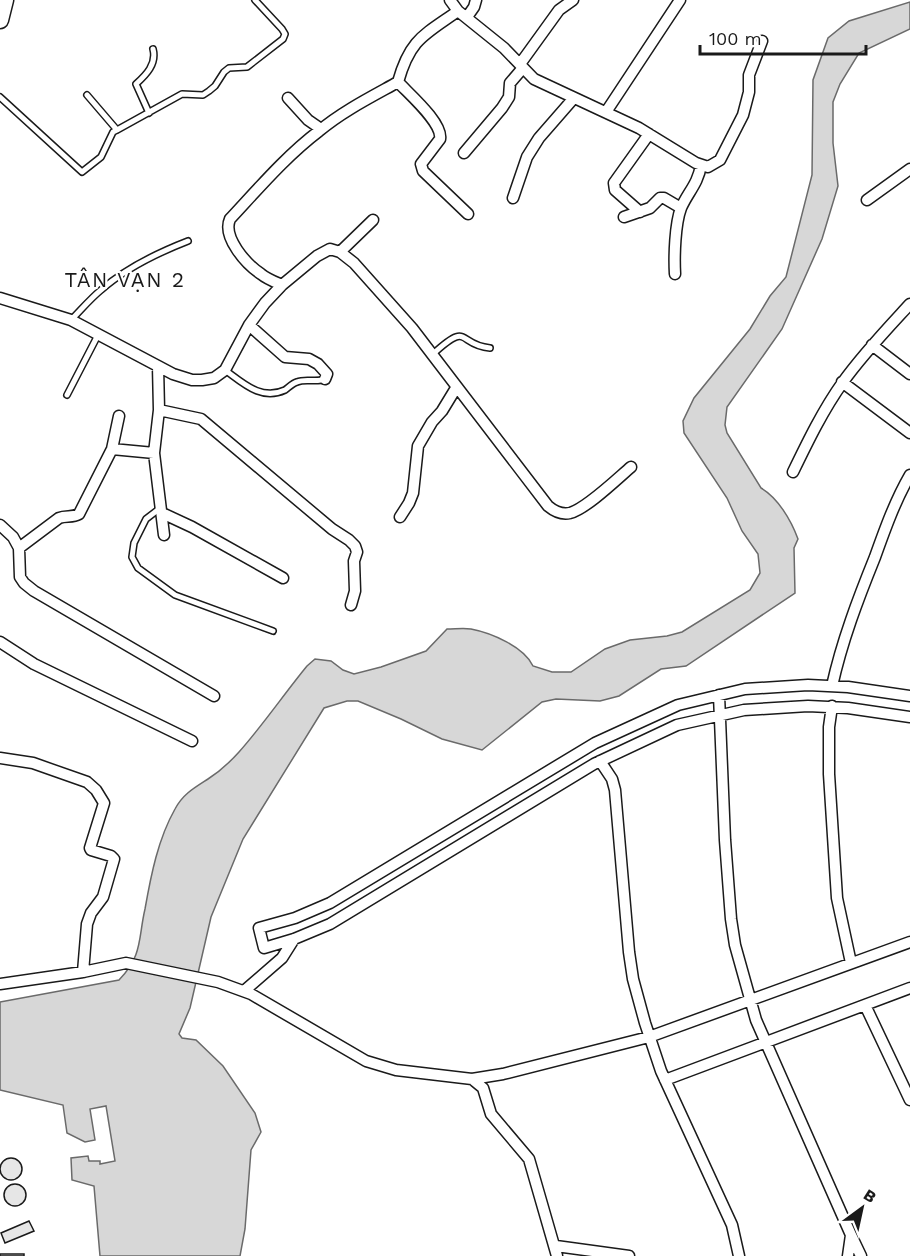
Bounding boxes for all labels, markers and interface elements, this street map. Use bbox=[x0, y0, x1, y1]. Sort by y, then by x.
scale bar bbox=[700, 18, 866, 56]
text: 100 m bbox=[709, 28, 762, 49]
district label: TÂN VẠN 2 bbox=[64, 267, 186, 292]
north arrow bbox=[832, 1178, 892, 1238]
text: B bbox=[860, 1185, 880, 1207]

